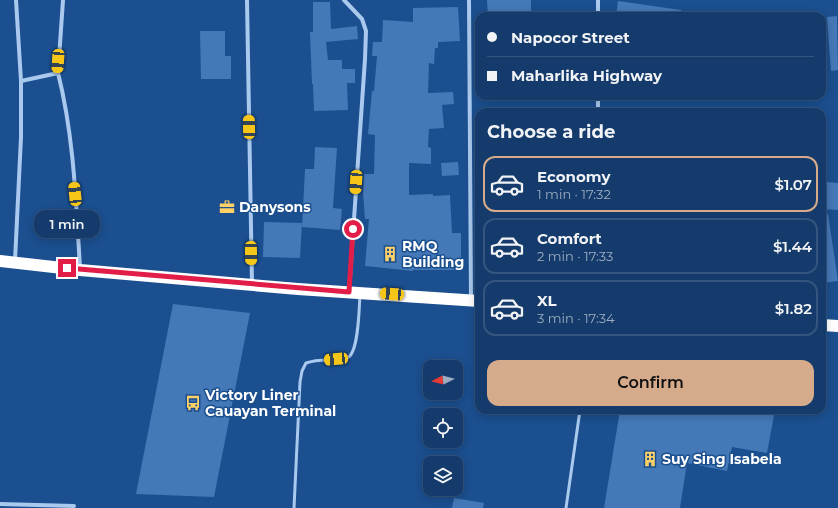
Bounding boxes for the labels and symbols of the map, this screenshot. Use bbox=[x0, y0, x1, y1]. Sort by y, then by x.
car bbox=[51, 49, 65, 73]
car bbox=[243, 115, 255, 139]
car bbox=[349, 170, 363, 194]
car bbox=[68, 181, 82, 207]
office icon: Danysons bbox=[218, 198, 236, 216]
place label: Danysons bbox=[239, 198, 311, 216]
callout: 1 min bbox=[34, 210, 100, 238]
route start bbox=[344, 220, 362, 238]
place label: RMQ Building bbox=[402, 237, 464, 271]
car bbox=[245, 241, 257, 265]
building icon: RMQ Building bbox=[381, 245, 399, 263]
route end bbox=[58, 259, 76, 277]
car bbox=[380, 287, 404, 301]
car bbox=[324, 352, 348, 366]
north arrow bbox=[423, 360, 463, 400]
place label: Victory Liner Cauayan Terminal bbox=[204, 386, 336, 420]
bus stop icon: Victory Liner Cauayan Terminal bbox=[184, 394, 202, 412]
building icon: Suy Sing Isabela bbox=[641, 450, 659, 468]
place label: Suy Sing Isabela bbox=[662, 450, 782, 468]

